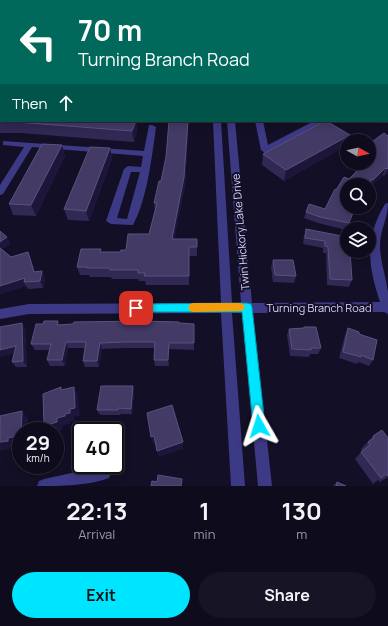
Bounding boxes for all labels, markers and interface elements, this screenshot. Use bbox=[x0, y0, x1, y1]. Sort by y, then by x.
text: 70 m bbox=[78, 11, 142, 49]
icon: left bbox=[12, 16, 64, 68]
text: Turning Branch Road bbox=[78, 47, 250, 71]
icon: ahead bbox=[55, 92, 77, 114]
text: Then bbox=[12, 93, 47, 114]
north arrow bbox=[340, 134, 376, 170]
map controls bbox=[340, 134, 376, 258]
street label: Twin Hickory Lake Drive bbox=[227, 173, 253, 291]
button: search bbox=[340, 178, 376, 214]
button: layers bbox=[340, 222, 376, 258]
pin bbox=[119, 291, 153, 325]
icon: arrive bbox=[125, 297, 147, 319]
street label: Turning Branch Road bbox=[267, 300, 371, 315]
position arrow bbox=[238, 405, 280, 447]
speed limit sign: 40 bbox=[72, 422, 124, 474]
text: 29 bbox=[26, 429, 50, 456]
text: km/h bbox=[26, 451, 50, 465]
text: 22:13 bbox=[66, 494, 127, 527]
text: 1 bbox=[199, 494, 210, 527]
text: 130 bbox=[282, 494, 322, 527]
text: Arrival bbox=[78, 525, 115, 543]
text: min bbox=[194, 525, 215, 543]
text: m bbox=[296, 525, 307, 543]
button: Exit bbox=[12, 572, 190, 618]
button: Share bbox=[198, 572, 376, 618]

